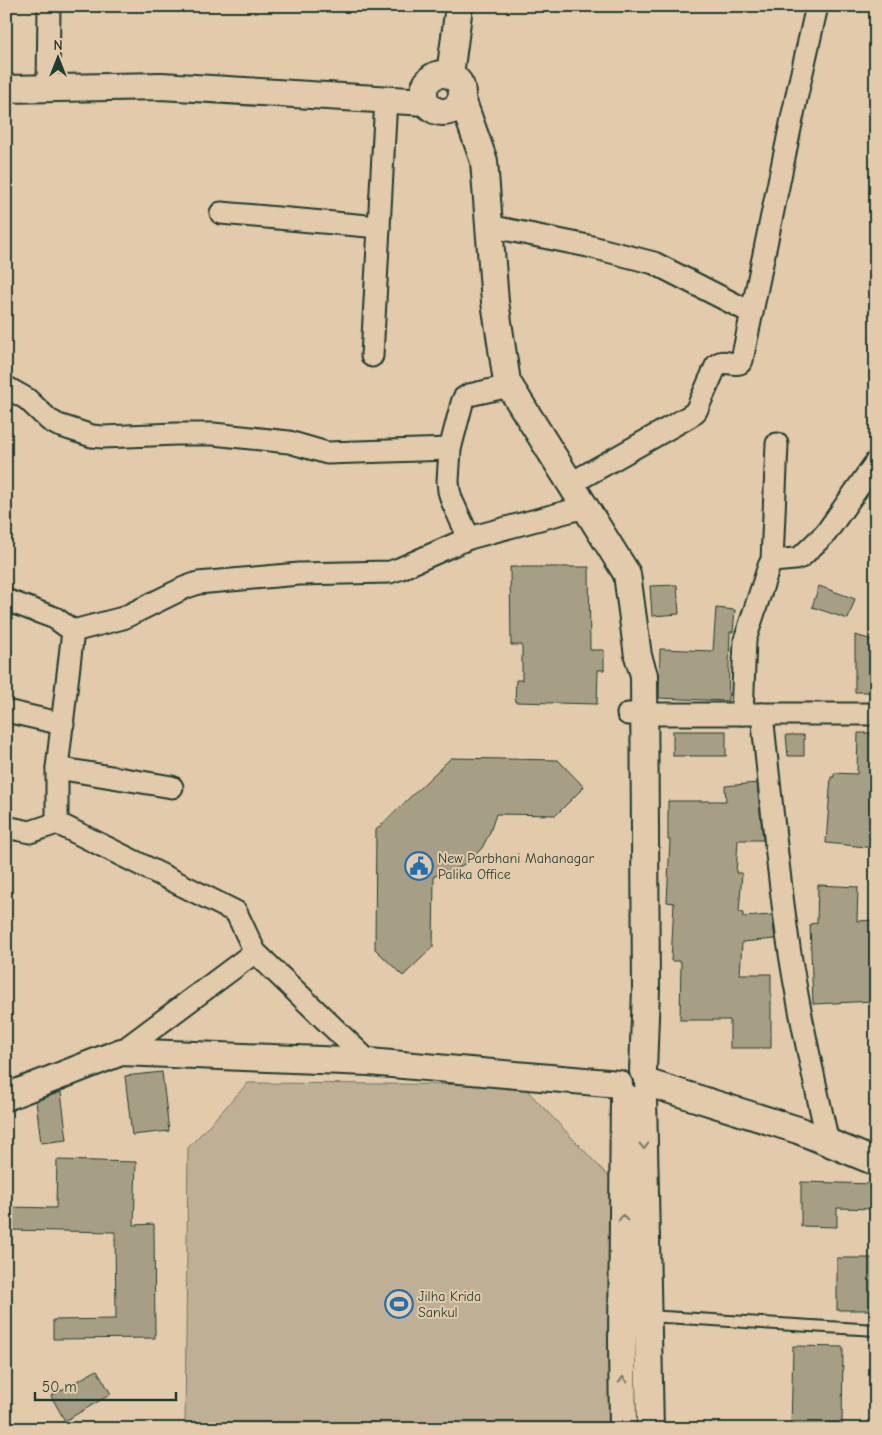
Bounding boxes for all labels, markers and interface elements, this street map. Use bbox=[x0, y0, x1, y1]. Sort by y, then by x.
north arrow bbox=[32, 32, 82, 82]
text: N bbox=[53, 37, 63, 54]
place label: New Parbhani Mahanagar Palika Office bbox=[438, 850, 594, 883]
public building icon: New Parbhani Mahanagar Palika Office bbox=[404, 851, 434, 881]
one-way arrow bbox=[639, 1142, 650, 1150]
one-way arrow bbox=[618, 1213, 628, 1221]
place label: Jilha Krida Sankul bbox=[418, 1288, 481, 1321]
sports icon: Jilha Krida Sankul bbox=[384, 1289, 414, 1319]
scale bar bbox=[35, 1370, 176, 1402]
one-way arrow bbox=[617, 1376, 628, 1384]
text: 50 m bbox=[42, 1378, 77, 1396]

